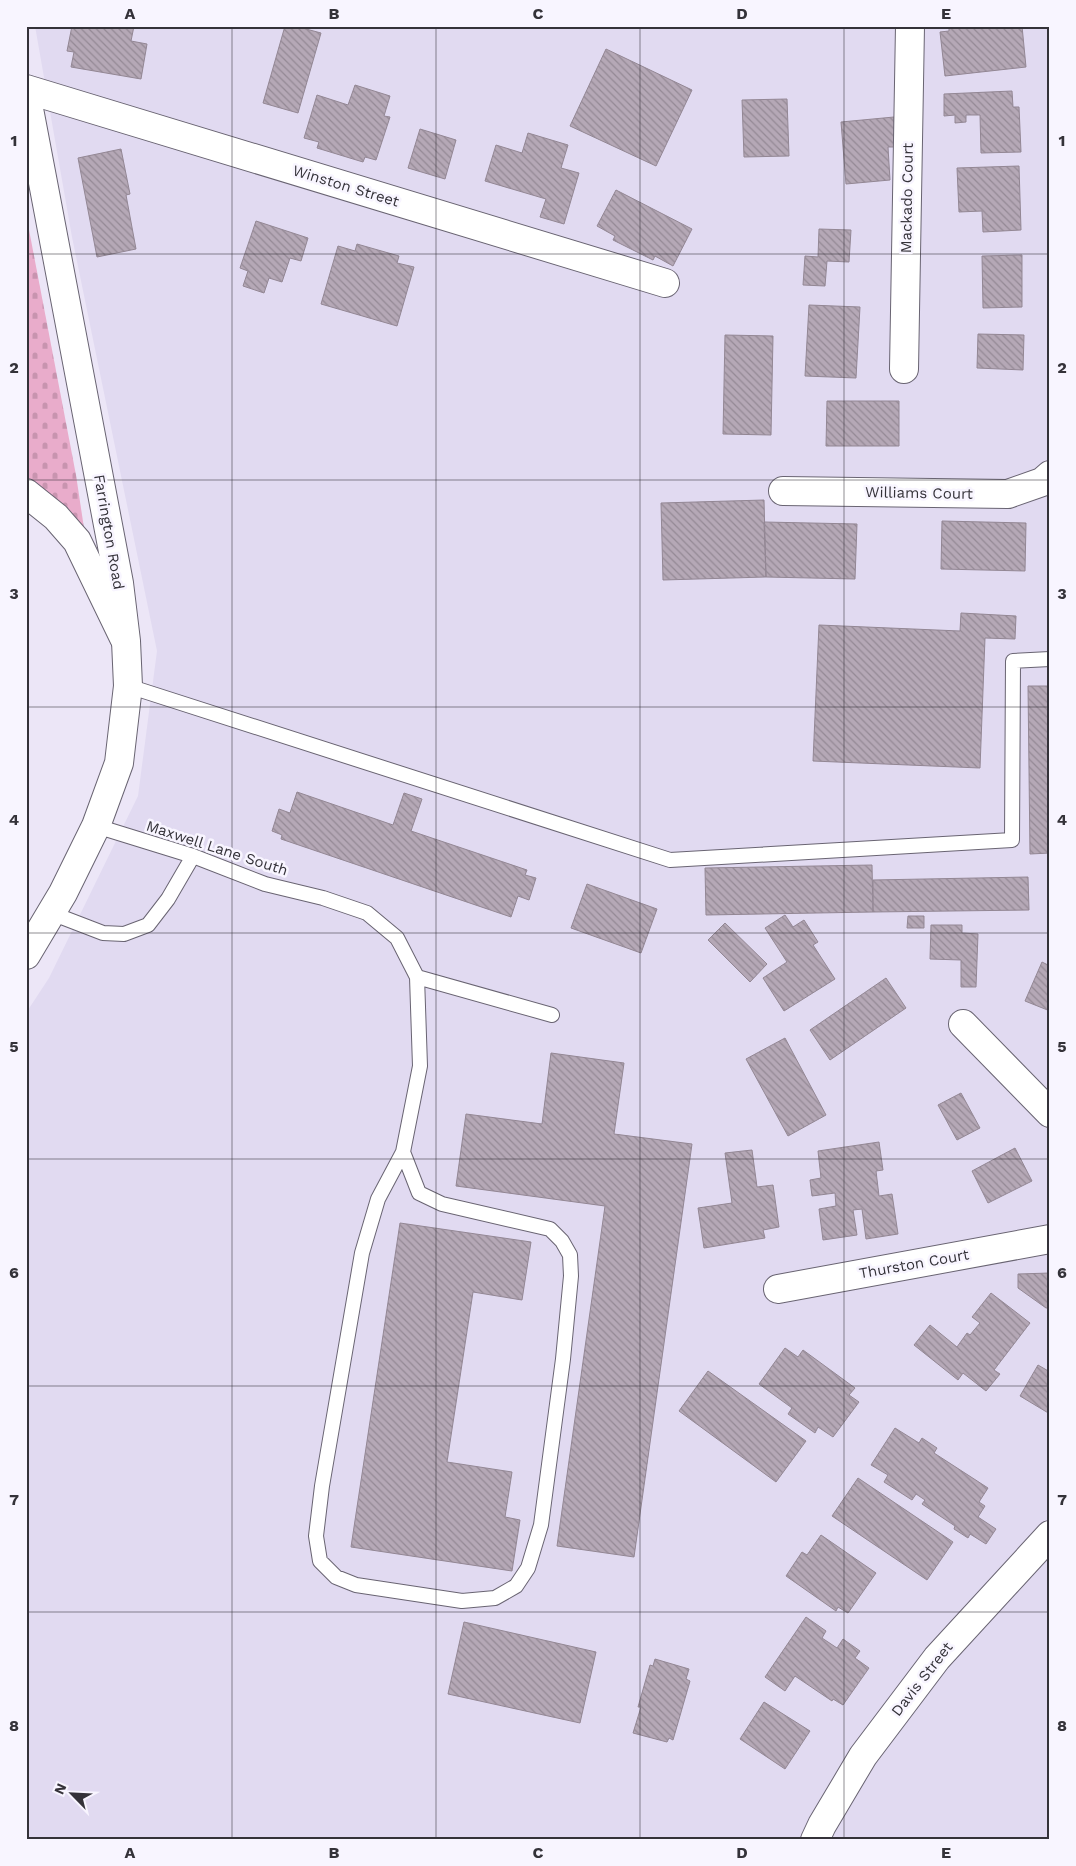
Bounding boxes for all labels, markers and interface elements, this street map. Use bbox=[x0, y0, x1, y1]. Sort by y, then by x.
text: A bbox=[125, 4, 136, 23]
text: B bbox=[329, 4, 340, 23]
text: C bbox=[533, 4, 544, 23]
text: D bbox=[736, 4, 748, 23]
text: E bbox=[941, 4, 951, 23]
text: 1 bbox=[11, 131, 17, 150]
text: 1 bbox=[1059, 131, 1065, 150]
street label: Mackado Court bbox=[897, 142, 917, 253]
street label: Winston Street bbox=[291, 161, 402, 211]
text: 2 bbox=[9, 358, 19, 377]
text: 2 bbox=[1057, 358, 1067, 377]
street label: Farrington Road bbox=[90, 473, 128, 591]
street label: Williams Court bbox=[865, 483, 974, 503]
text: 3 bbox=[9, 584, 19, 603]
text: 3 bbox=[1057, 584, 1067, 603]
text: 4 bbox=[9, 810, 19, 829]
text: 4 bbox=[1057, 810, 1067, 829]
street label: Maxwell Lane South bbox=[144, 817, 290, 879]
text: 5 bbox=[9, 1037, 19, 1056]
text: 5 bbox=[1057, 1037, 1067, 1056]
street label: Thurston Court bbox=[858, 1245, 971, 1283]
text: 6 bbox=[9, 1263, 19, 1282]
text: 6 bbox=[1057, 1263, 1067, 1282]
text: 7 bbox=[9, 1490, 19, 1509]
text: 7 bbox=[1057, 1490, 1067, 1509]
street label: Davis Street bbox=[888, 1638, 957, 1720]
text: 8 bbox=[9, 1716, 19, 1735]
text: 8 bbox=[1057, 1716, 1067, 1735]
north arrow bbox=[48, 1768, 98, 1818]
text: N bbox=[51, 1781, 70, 1797]
text: A bbox=[125, 1843, 136, 1862]
text: B bbox=[329, 1843, 340, 1862]
text: C bbox=[533, 1843, 544, 1862]
text: D bbox=[736, 1843, 748, 1862]
text: E bbox=[941, 1843, 951, 1862]

